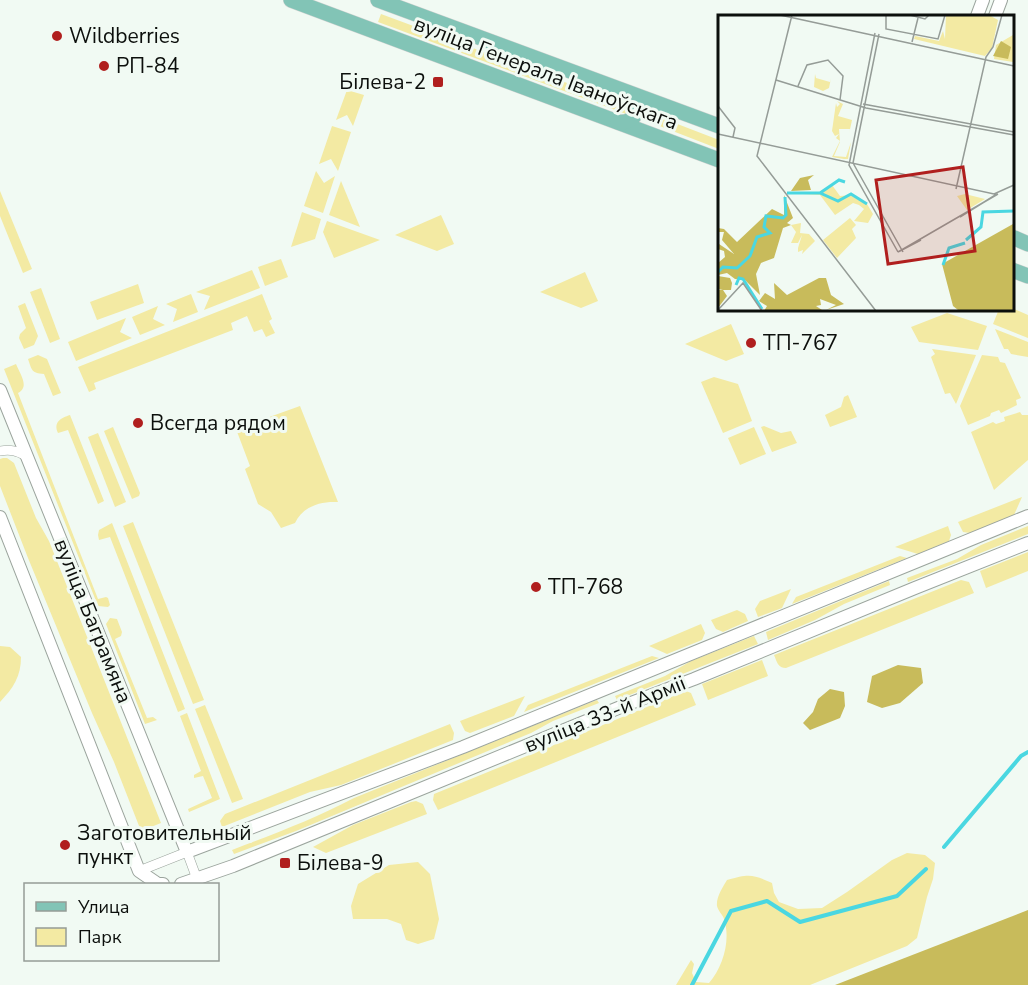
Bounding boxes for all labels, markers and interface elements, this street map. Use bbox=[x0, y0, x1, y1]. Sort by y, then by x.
street label: вуліца Генерала Іваноўскага bbox=[410, 10, 682, 136]
inset map bbox=[718, 15, 1013, 310]
place label: Wildberries bbox=[69, 22, 180, 50]
marker: Wildberries bbox=[50, 29, 64, 43]
place label: РП-84 bbox=[116, 52, 179, 80]
marker: РП-84 bbox=[97, 59, 111, 73]
place label: Білева-2 bbox=[339, 68, 426, 96]
marker: Білева-2 bbox=[431, 75, 445, 89]
place label: ТП-767 bbox=[763, 329, 838, 357]
marker: ТП-767 bbox=[744, 336, 758, 350]
place label: Всегда рядом bbox=[150, 409, 286, 437]
marker: Всегда рядом bbox=[131, 416, 145, 430]
street label: вуліца Баграмяна bbox=[47, 535, 139, 707]
place label: ТП-768 bbox=[548, 573, 623, 601]
marker: ТП-768 bbox=[529, 580, 543, 594]
street label: вуліца 33-й Арміі bbox=[520, 669, 690, 759]
place label: Заготовительный пункт bbox=[77, 819, 252, 871]
marker: Заготовительный пункт bbox=[58, 838, 72, 852]
place label: Білева-9 bbox=[297, 849, 384, 877]
marker: Білева-9 bbox=[278, 856, 292, 870]
legend bbox=[24, 883, 219, 961]
text: Улица bbox=[77, 895, 129, 919]
text: Парк bbox=[78, 925, 122, 949]

